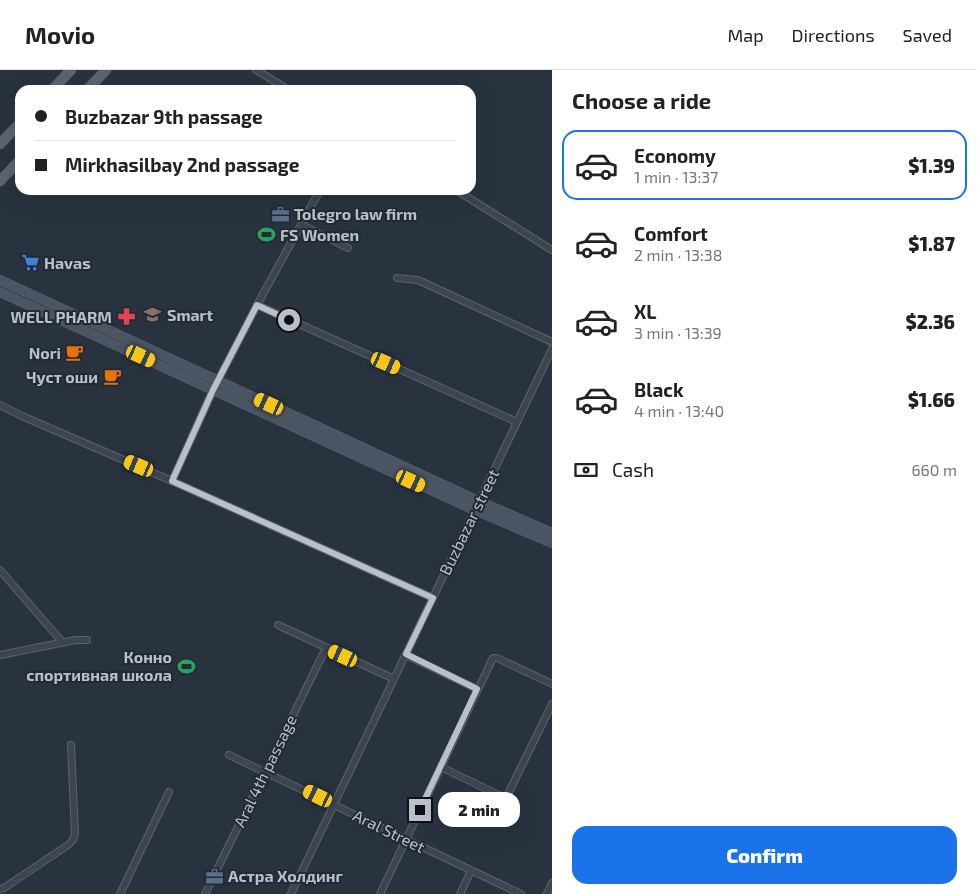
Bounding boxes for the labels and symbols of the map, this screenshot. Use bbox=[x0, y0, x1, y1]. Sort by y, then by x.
office icon: Tolegro law firm bbox=[270, 204, 290, 224]
place label: Tolegro law firm bbox=[294, 204, 417, 223]
sports icon: FS Women bbox=[256, 225, 276, 245]
place label: FS Women bbox=[280, 225, 359, 244]
supermarket icon: Havas bbox=[20, 253, 40, 273]
place label: Havas bbox=[44, 253, 91, 272]
school or university icon: Smart bbox=[143, 305, 163, 325]
place label: Smart bbox=[167, 305, 213, 324]
place label: WELL PHARM bbox=[10, 307, 112, 326]
pharmacy icon: WELL PHARM bbox=[116, 307, 136, 327]
route start bbox=[278, 309, 300, 331]
place label: Nori bbox=[29, 343, 61, 362]
cafe icon: Nori bbox=[65, 343, 85, 363]
car bbox=[124, 343, 157, 369]
car bbox=[369, 350, 402, 376]
place label: Чуст оши bbox=[26, 367, 98, 386]
cafe icon: Чуст оши bbox=[102, 367, 122, 387]
car bbox=[252, 391, 285, 417]
car bbox=[122, 453, 155, 479]
street label: Buzbazar street bbox=[435, 466, 502, 578]
car bbox=[394, 468, 427, 494]
car bbox=[326, 643, 359, 669]
place label: Конно спортивная школа bbox=[26, 647, 172, 684]
sports icon: Конно спортивная школа bbox=[176, 656, 196, 676]
street label: Aral 4th passage bbox=[229, 712, 300, 830]
car bbox=[301, 783, 334, 809]
callout: 2 min bbox=[438, 792, 520, 828]
route end bbox=[409, 799, 431, 821]
street label: Aral Street bbox=[350, 805, 428, 856]
office icon: Астра Холдинг bbox=[204, 866, 224, 886]
place label: Астра Холдинг bbox=[228, 866, 344, 885]

